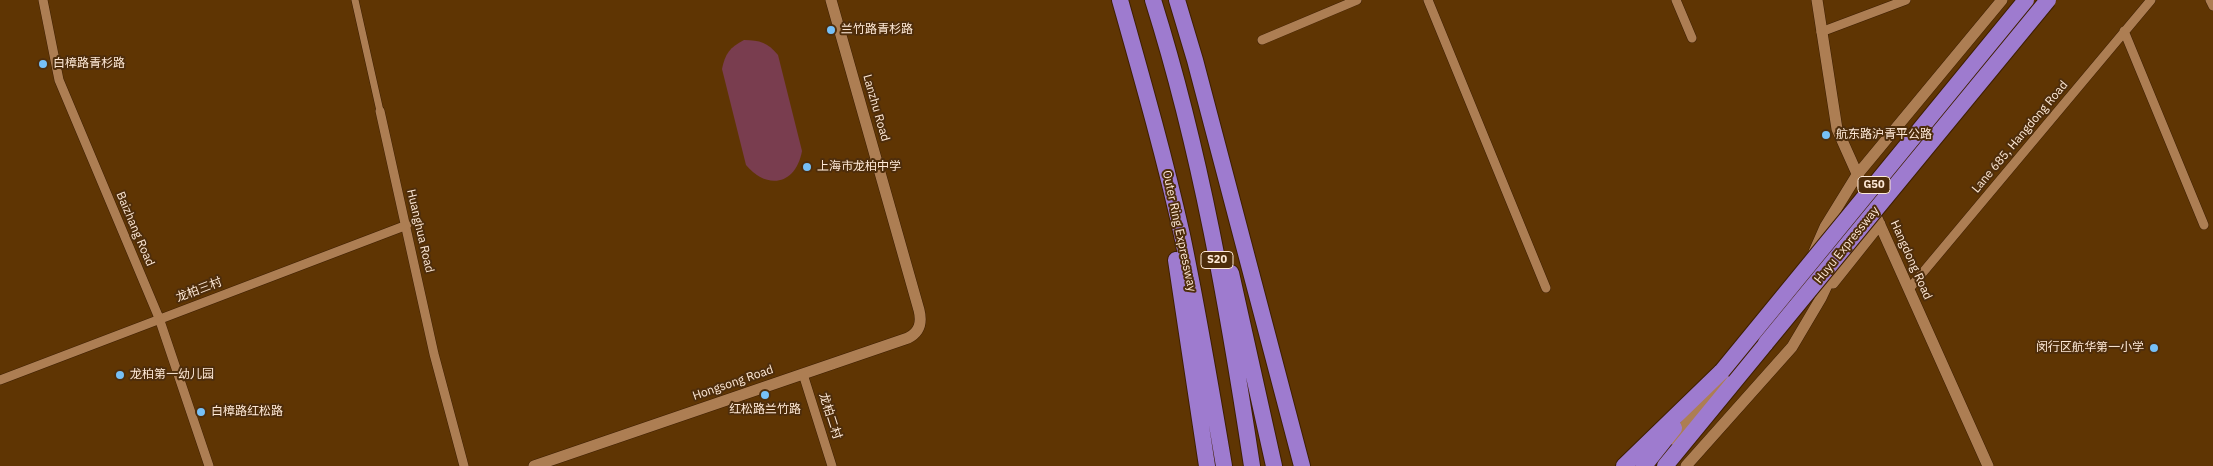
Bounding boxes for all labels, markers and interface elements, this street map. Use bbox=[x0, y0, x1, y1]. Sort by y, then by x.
place label: 兰竹路青杉路 bbox=[841, 23, 913, 37]
marker: 兰竹路青杉路 bbox=[825, 24, 837, 36]
place label: 白樟路青杉路 bbox=[53, 57, 125, 71]
marker: 白樟路青杉路 bbox=[37, 58, 49, 70]
street label: Lanzhu Road bbox=[860, 73, 892, 143]
street label: Lane 685, Hangdong Road bbox=[1969, 78, 2071, 196]
place label: 航东路沪青平公路 bbox=[1836, 128, 1932, 142]
marker: 航东路沪青平公路 bbox=[1820, 129, 1832, 141]
place label: 上海市龙柏中学 bbox=[817, 160, 901, 174]
marker: 上海市龙柏中学 bbox=[801, 161, 813, 173]
street label: Outer Ring Expressway bbox=[1159, 169, 1199, 293]
road number: G50 bbox=[1858, 176, 1890, 194]
street label: Huanghua Road bbox=[403, 188, 437, 274]
street label: Baizhang Road bbox=[113, 190, 157, 268]
street label: Huyu Expressway bbox=[1812, 204, 1882, 286]
street label: Hangdong Road bbox=[1887, 218, 1935, 302]
road number: S20 bbox=[1201, 252, 1233, 268]
street label: 龙柏三村 bbox=[174, 275, 224, 305]
place label: 闵行区航华第一小学 bbox=[2036, 341, 2144, 355]
marker: 闵行区航华第一小学 bbox=[2148, 342, 2160, 354]
street label: Hongsong Road bbox=[691, 362, 775, 404]
place label: 龙柏第一幼儿园 bbox=[130, 368, 214, 382]
marker: 龙柏第一幼儿园 bbox=[114, 369, 126, 381]
marker: 红松路兰竹路 bbox=[759, 389, 771, 401]
street label: 龙柏二村 bbox=[816, 391, 844, 441]
place label: 红松路兰竹路 bbox=[729, 403, 801, 417]
place label: 白樟路红松路 bbox=[211, 405, 283, 419]
marker: 白樟路红松路 bbox=[195, 406, 207, 418]

